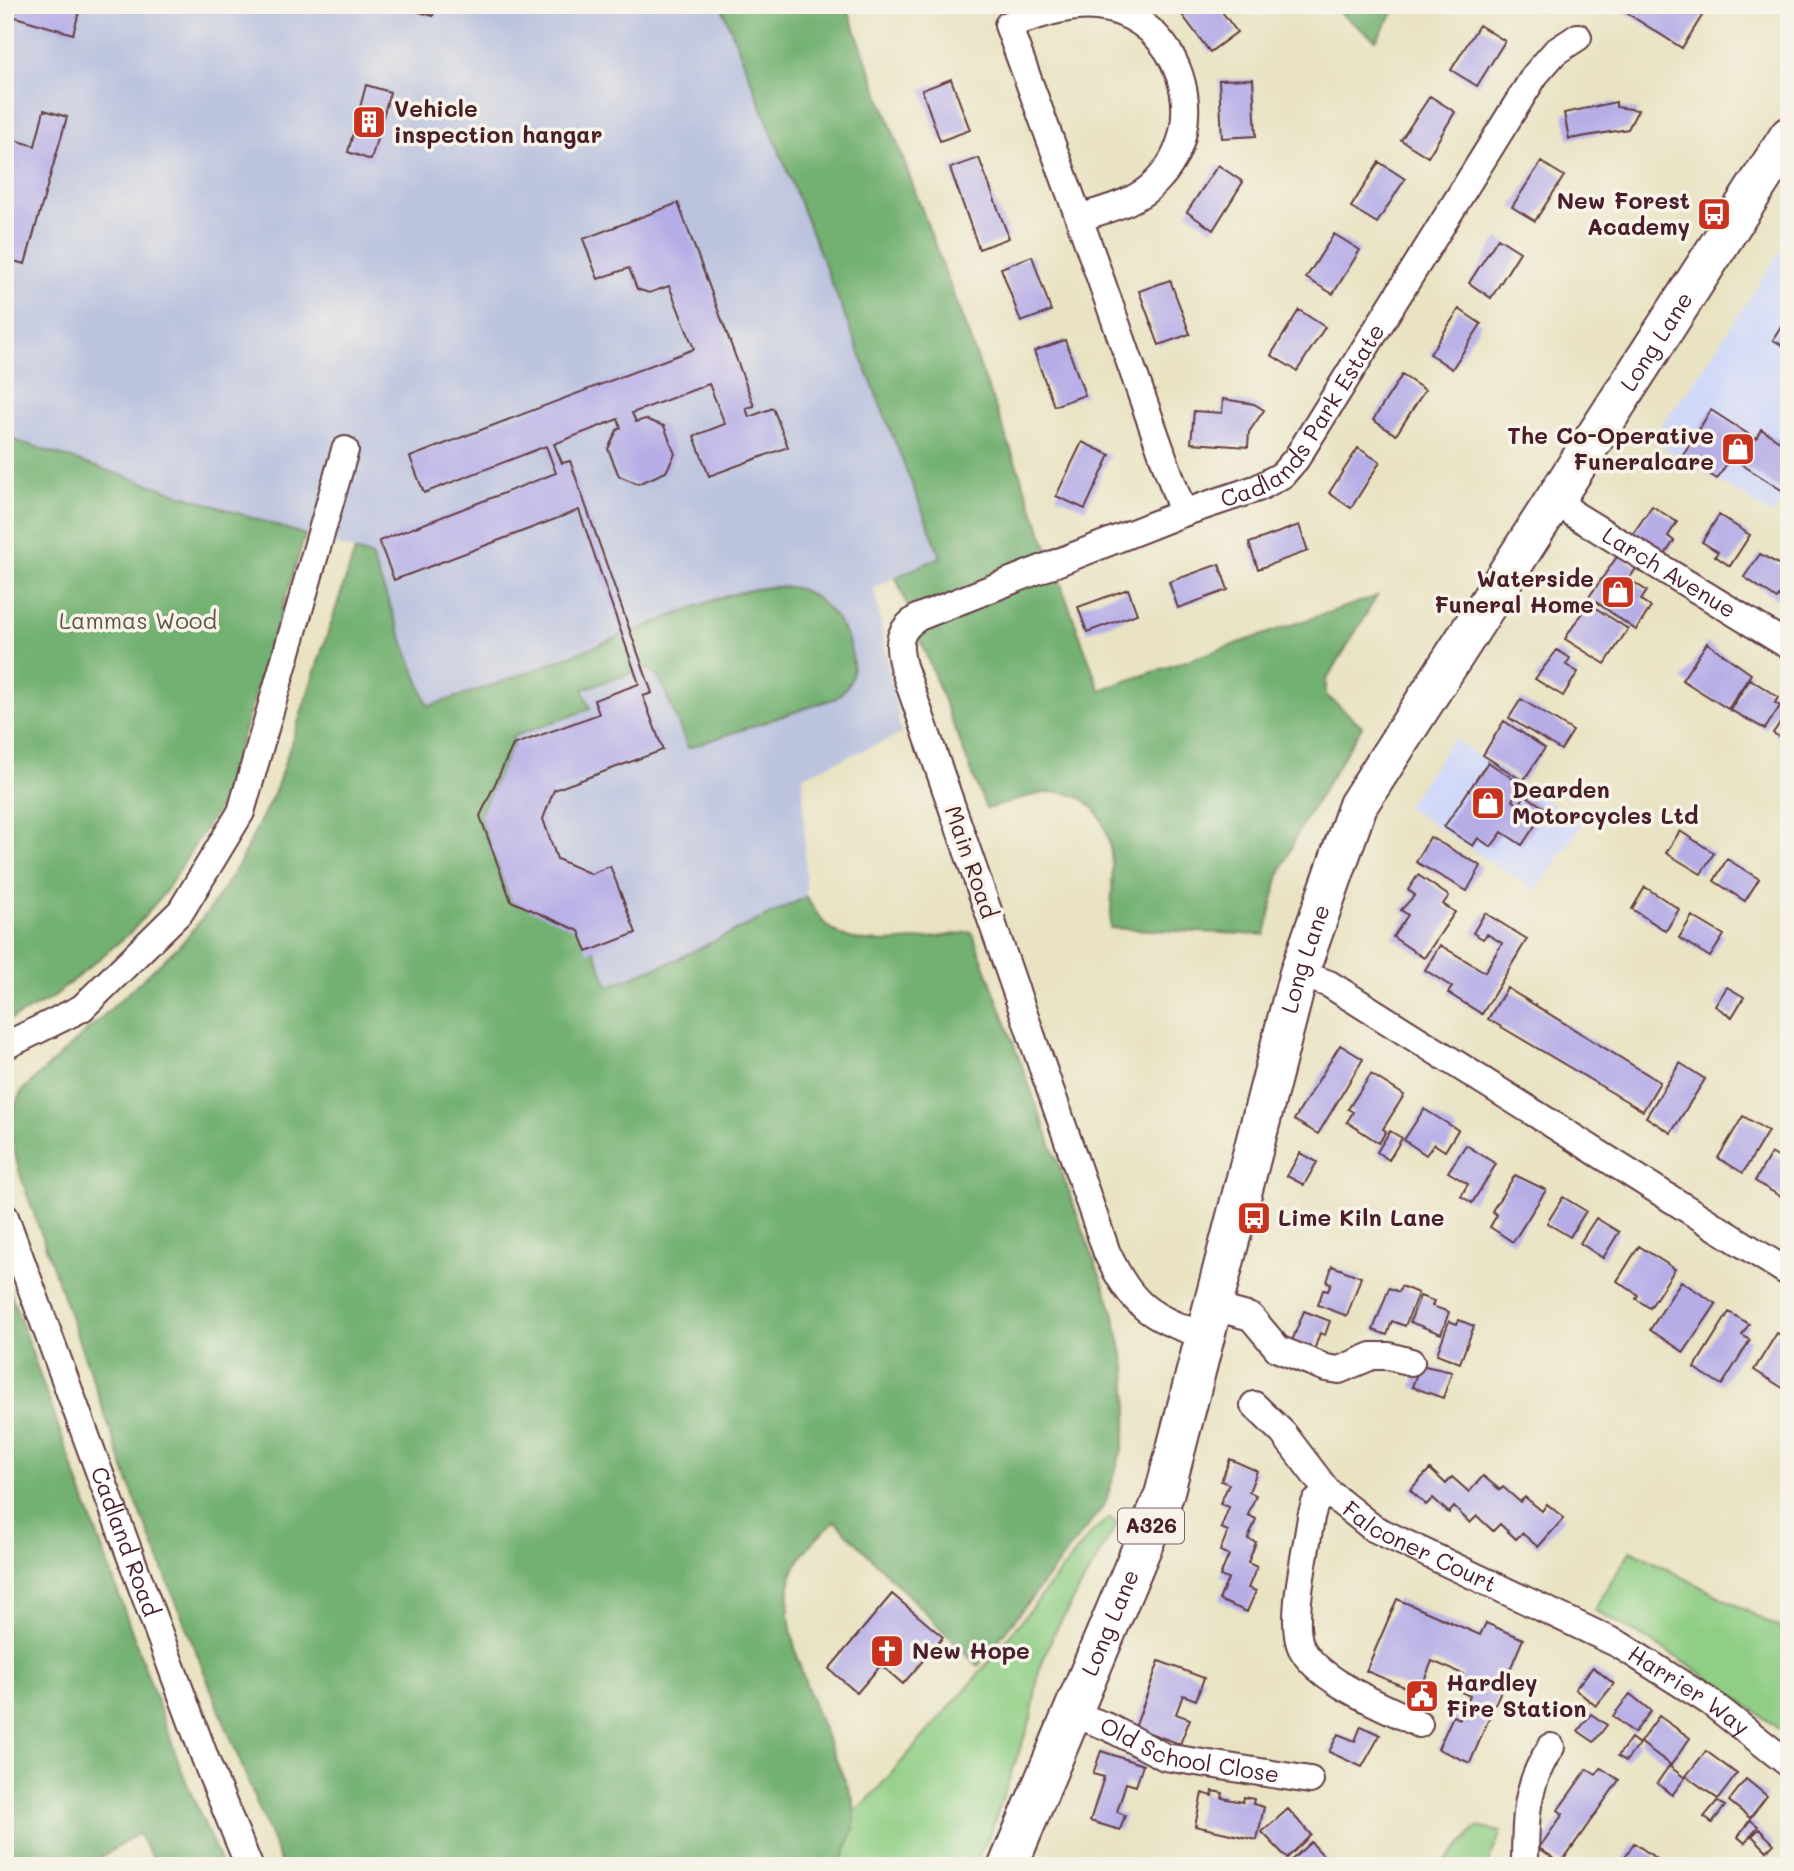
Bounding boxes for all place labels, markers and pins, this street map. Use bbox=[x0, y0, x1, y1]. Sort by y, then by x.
place label: Vehicle inspection hangar bbox=[394, 93, 602, 149]
building icon: Vehicle inspection hangar bbox=[350, 103, 388, 141]
place label: New Forest Academy bbox=[1557, 185, 1690, 241]
bus stop icon: New Forest Academy bbox=[1695, 195, 1733, 233]
place label: The Co-Operative Funeralcare bbox=[1507, 420, 1714, 476]
shop icon: The Co-Operative Funeralcare bbox=[1719, 430, 1757, 468]
place label: Waterside Funeral Home bbox=[1434, 563, 1594, 619]
shop icon: Waterside Funeral Home bbox=[1599, 573, 1637, 611]
place label: Dearden Motorcycles Ltd bbox=[1512, 774, 1699, 830]
shop icon: Dearden Motorcycles Ltd bbox=[1469, 784, 1507, 822]
bus stop icon: Lime Kiln Lane bbox=[1235, 1199, 1273, 1237]
place label: Lime Kiln Lane bbox=[1278, 1202, 1444, 1232]
church icon: New Hope bbox=[868, 1632, 906, 1670]
place label: New Hope bbox=[912, 1635, 1030, 1665]
place label: Hardley Fire Station bbox=[1446, 1667, 1586, 1723]
public building icon: Hardley Fire Station bbox=[1403, 1677, 1441, 1715]

